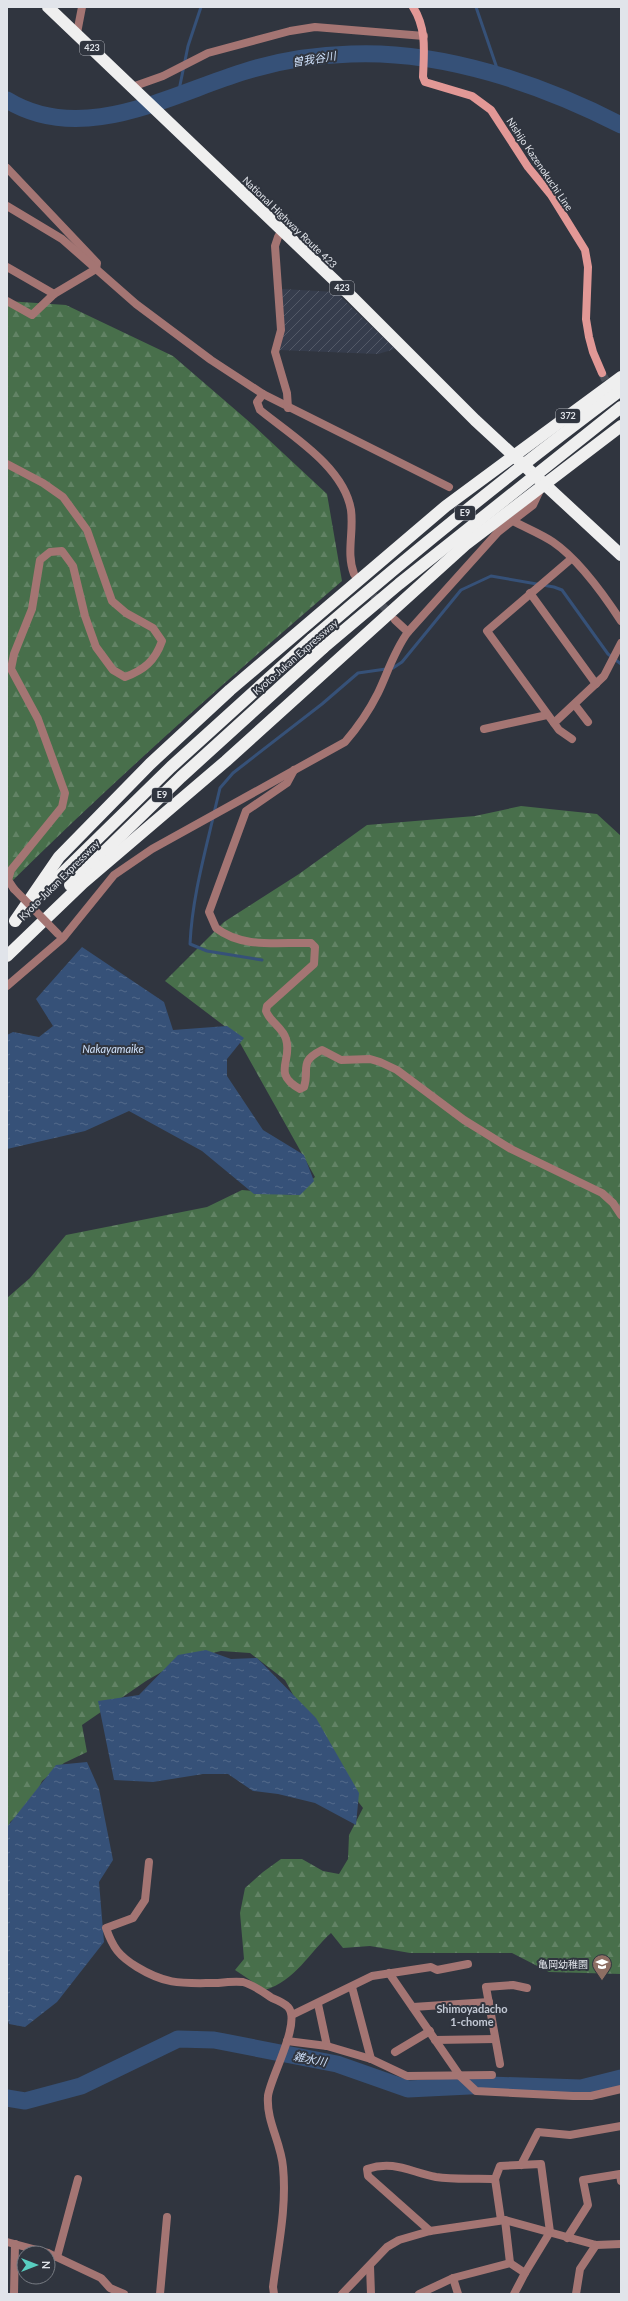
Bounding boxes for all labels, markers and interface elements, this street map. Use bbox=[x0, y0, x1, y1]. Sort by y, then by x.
road number: 423 bbox=[80, 41, 104, 55]
water label: 曽我谷川 bbox=[291, 48, 338, 68]
street label: Nishijo Kazenokuchi Line bbox=[504, 115, 576, 213]
street label: National Highway Route 423 bbox=[240, 174, 340, 270]
road number: 423 bbox=[330, 281, 354, 295]
road number: 372 bbox=[556, 409, 580, 423]
road number: E9 bbox=[455, 506, 475, 520]
street label: Kyoto-Jukan Expressway bbox=[250, 616, 341, 697]
road number: E9 bbox=[152, 788, 172, 802]
street label: Kyoto-Jukan Expressway bbox=[16, 837, 102, 923]
water label: Nakayamaike bbox=[82, 1042, 144, 1055]
school or university icon: 亀岡幼稚園 bbox=[591, 1953, 613, 1981]
place label: 亀岡幼稚園 bbox=[538, 1958, 588, 1970]
district label: Shimoyadacho 1-chome bbox=[436, 2002, 508, 2028]
water label: 雑水川 bbox=[293, 2049, 329, 2068]
north arrow bbox=[16, 2245, 56, 2285]
text: N bbox=[40, 2261, 53, 2269]

